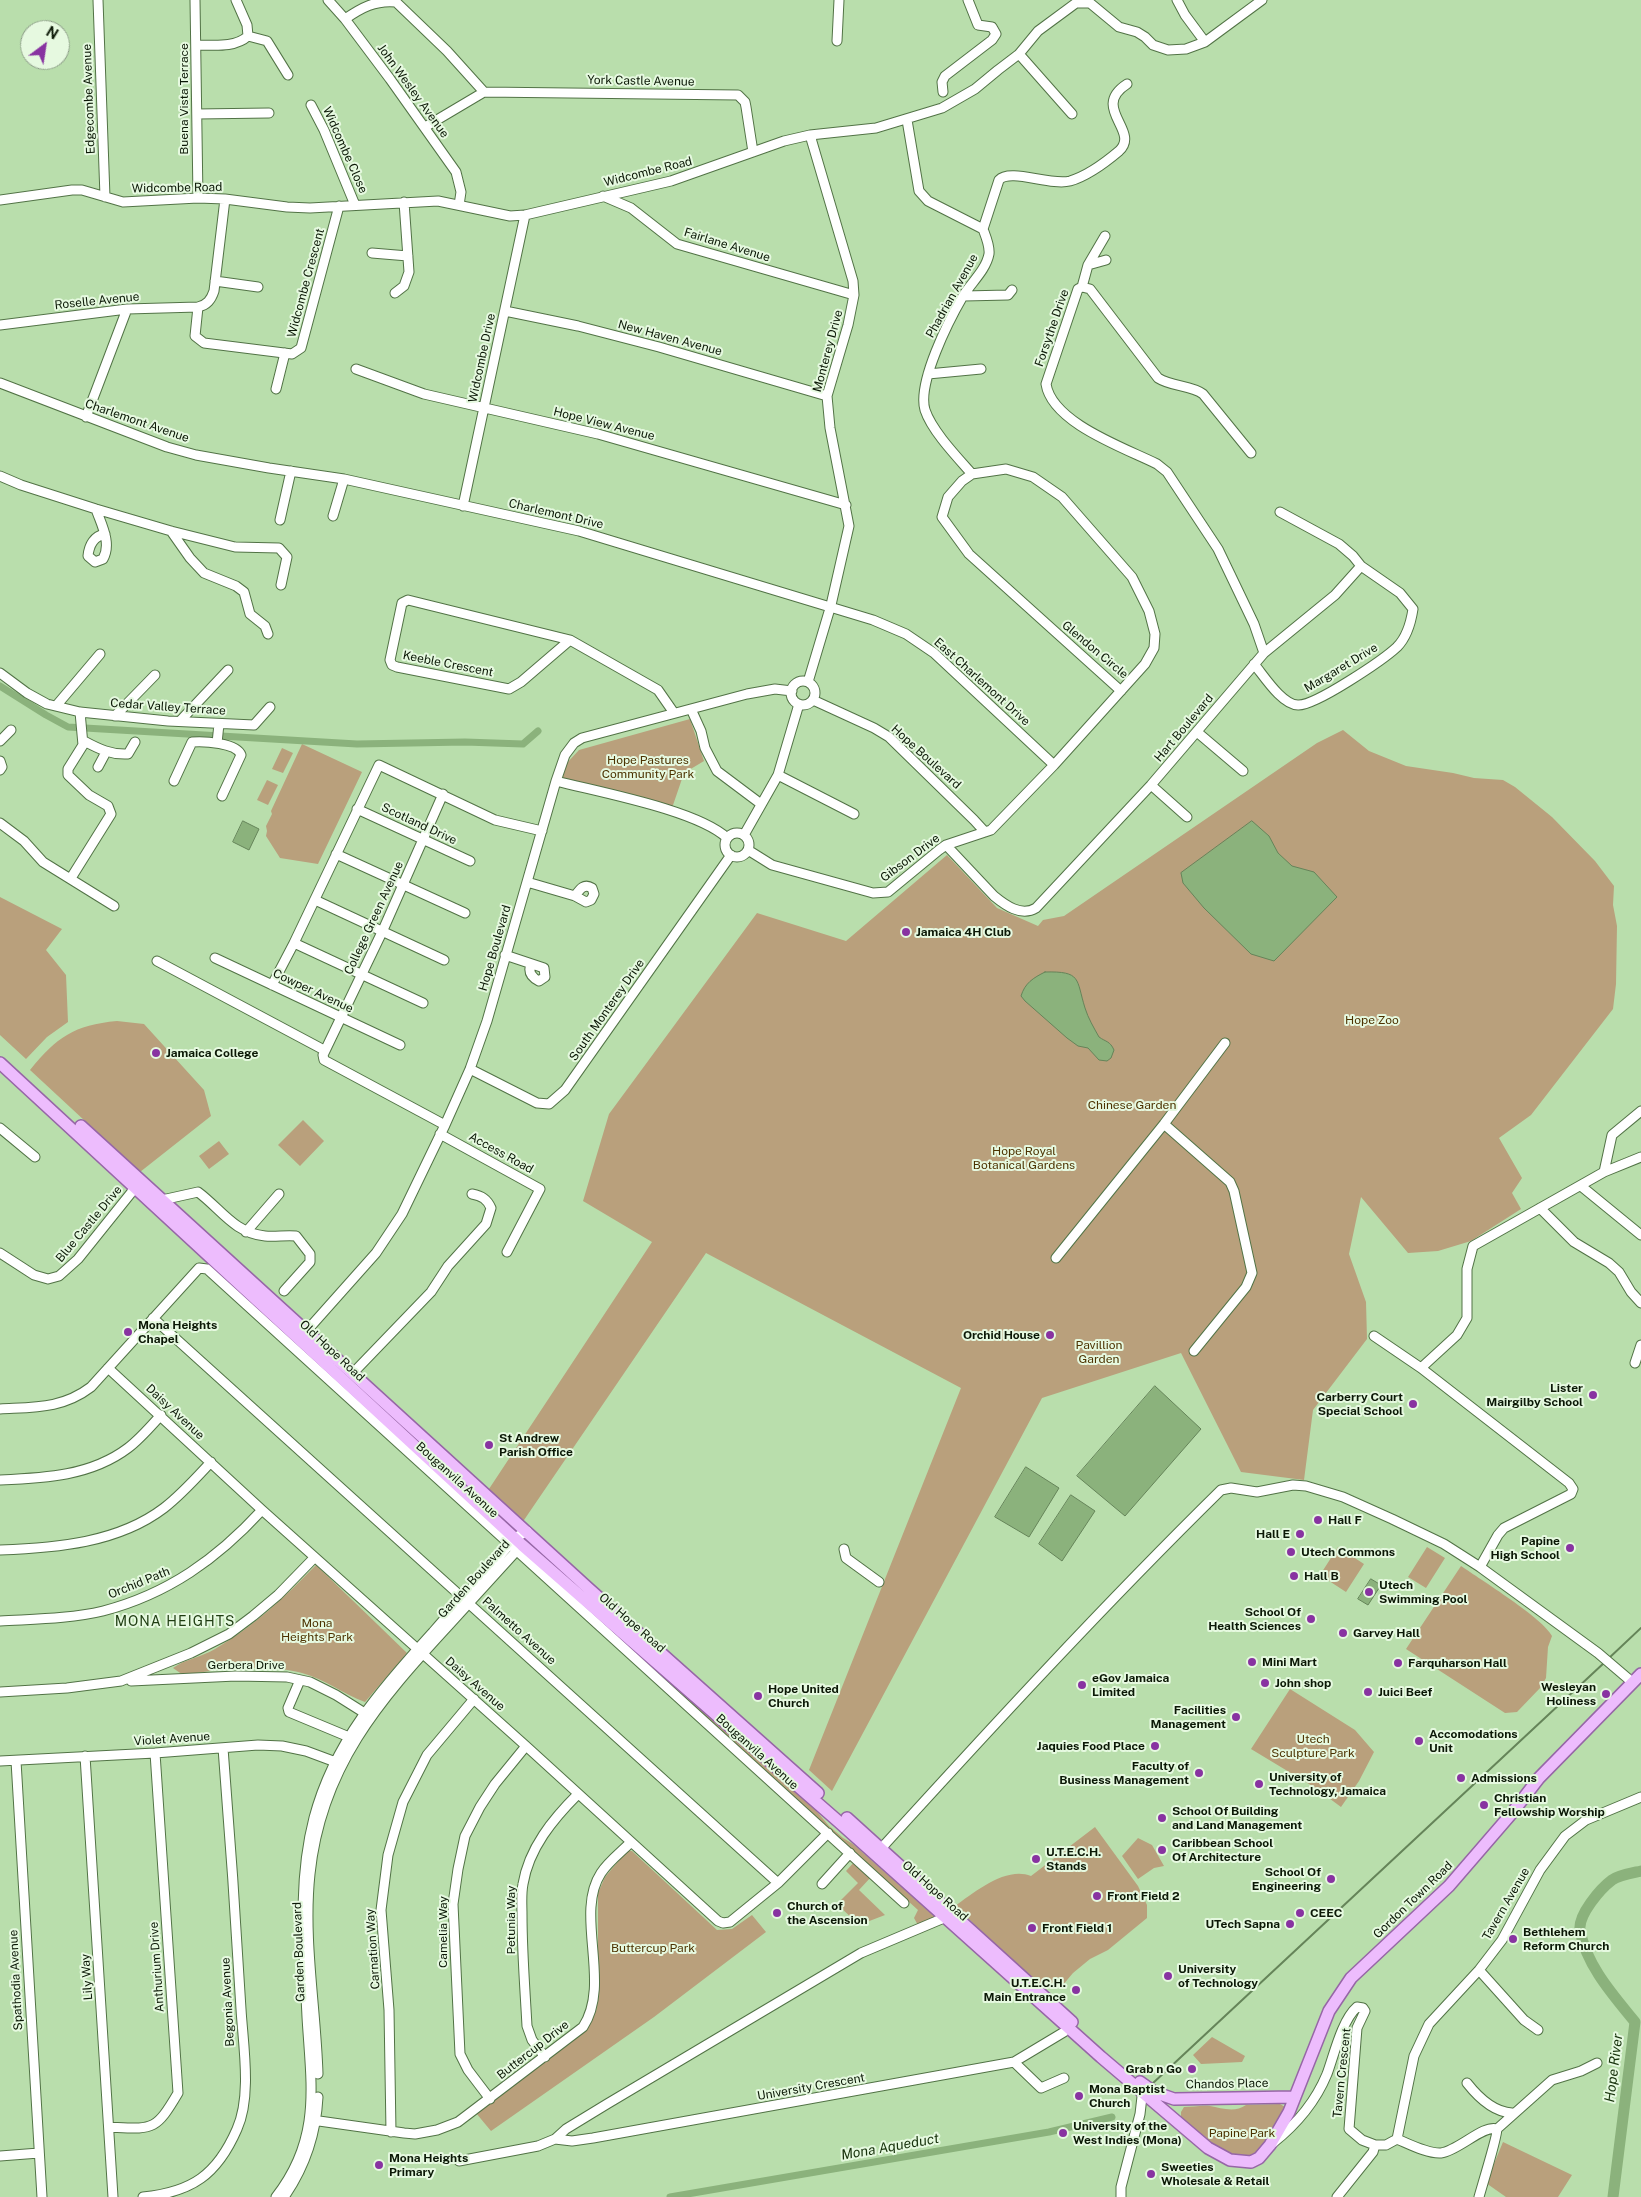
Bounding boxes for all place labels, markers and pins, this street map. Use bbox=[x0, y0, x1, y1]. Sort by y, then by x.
place label: Jamaica 4H Club bbox=[916, 925, 1011, 939]
marker: Jamaica 4H Club bbox=[900, 926, 912, 938]
place label: Jamaica College bbox=[166, 1046, 258, 1060]
marker: Jamaica College bbox=[150, 1047, 162, 1059]
place label: Mona Heights Chapel bbox=[138, 1318, 217, 1346]
marker: Mona Heights Chapel bbox=[122, 1326, 134, 1338]
place label: Orchid House bbox=[963, 1328, 1040, 1342]
marker: Orchid House bbox=[1044, 1329, 1056, 1341]
place label: Lister Mairgilby School bbox=[1486, 1381, 1583, 1409]
marker: Lister Mairgilby School bbox=[1587, 1389, 1599, 1401]
place label: Carberry Court Special School bbox=[1317, 1390, 1403, 1418]
marker: Carberry Court Special School bbox=[1407, 1398, 1419, 1410]
place label: St Andrew Parish Office bbox=[499, 1431, 573, 1459]
marker: St Andrew Parish Office bbox=[483, 1439, 495, 1451]
place label: Hall F bbox=[1328, 1513, 1362, 1527]
marker: Hall F bbox=[1312, 1514, 1324, 1526]
place label: Hall E bbox=[1256, 1527, 1290, 1541]
marker: Hall E bbox=[1294, 1528, 1306, 1540]
place label: Papine High School bbox=[1491, 1534, 1560, 1562]
marker: Papine High School bbox=[1564, 1542, 1576, 1554]
place label: Utech Commons bbox=[1301, 1545, 1395, 1559]
marker: Utech Commons bbox=[1285, 1546, 1297, 1558]
place label: Hall B bbox=[1304, 1569, 1339, 1583]
marker: Hall B bbox=[1288, 1570, 1300, 1582]
place label: Utech Swimming Pool bbox=[1379, 1578, 1468, 1606]
marker: Utech Swimming Pool bbox=[1363, 1586, 1375, 1598]
place label: School Of Health Sciences bbox=[1208, 1605, 1301, 1633]
marker: School Of Health Sciences bbox=[1305, 1613, 1317, 1625]
place label: Garvey Hall bbox=[1353, 1626, 1420, 1640]
marker: Garvey Hall bbox=[1337, 1627, 1349, 1639]
place label: Mini Mart bbox=[1262, 1655, 1317, 1669]
marker: Mini Mart bbox=[1246, 1656, 1258, 1668]
place label: Farquharson Hall bbox=[1408, 1656, 1507, 1670]
marker: Farquharson Hall bbox=[1392, 1657, 1404, 1669]
place label: eGov Jamaica Limited bbox=[1092, 1671, 1169, 1699]
place label: John shop bbox=[1275, 1676, 1331, 1690]
marker: John shop bbox=[1259, 1677, 1271, 1689]
marker: eGov Jamaica Limited bbox=[1076, 1679, 1088, 1691]
place label: Wesleyan Holiness bbox=[1541, 1680, 1596, 1708]
place label: Hope United Church bbox=[768, 1682, 839, 1710]
place label: Juici Beef bbox=[1378, 1685, 1432, 1699]
marker: Juici Beef bbox=[1362, 1686, 1374, 1698]
marker: Wesleyan Holiness bbox=[1600, 1688, 1612, 1700]
marker: Hope United Church bbox=[752, 1690, 764, 1702]
place label: Facilities Management bbox=[1150, 1703, 1226, 1731]
marker: Facilities Management bbox=[1230, 1711, 1242, 1723]
place label: Accomodations Unit bbox=[1429, 1727, 1518, 1755]
marker: Accomodations Unit bbox=[1413, 1735, 1425, 1747]
place label: Jaquies Food Place bbox=[1037, 1739, 1145, 1753]
marker: Jaquies Food Place bbox=[1149, 1740, 1161, 1752]
place label: Faculty of Business Management bbox=[1059, 1759, 1189, 1787]
marker: Faculty of Business Management bbox=[1193, 1767, 1205, 1779]
place label: University of Technology, Jamaica bbox=[1269, 1770, 1386, 1798]
place label: Admissions bbox=[1471, 1771, 1537, 1785]
marker: Admissions bbox=[1455, 1772, 1467, 1784]
marker: University of Technology, Jamaica bbox=[1253, 1778, 1265, 1790]
place label: Christian Fellowship Worship bbox=[1494, 1791, 1605, 1819]
marker: Christian Fellowship Worship bbox=[1478, 1799, 1490, 1811]
place label: School Of Building and Land Management bbox=[1172, 1804, 1302, 1832]
marker: School Of Building and Land Management bbox=[1156, 1812, 1168, 1824]
place label: Caribbean School Of Architecture bbox=[1172, 1836, 1273, 1864]
marker: Caribbean School Of Architecture bbox=[1156, 1844, 1168, 1856]
place label: U.T.E.C.H. Stands bbox=[1046, 1845, 1101, 1873]
marker: U.T.E.C.H. Stands bbox=[1030, 1853, 1042, 1865]
place label: School Of Engineering bbox=[1252, 1865, 1321, 1893]
marker: School Of Engineering bbox=[1325, 1873, 1337, 1885]
place label: Front Field 2 bbox=[1107, 1889, 1179, 1903]
marker: Front Field 2 bbox=[1091, 1890, 1103, 1902]
place label: Church of the Ascension bbox=[787, 1899, 868, 1927]
place label: CEEC bbox=[1310, 1906, 1342, 1920]
marker: Church of the Ascension bbox=[771, 1907, 783, 1919]
marker: CEEC bbox=[1294, 1907, 1306, 1919]
place label: UTech Sapna bbox=[1205, 1917, 1280, 1931]
marker: UTech Sapna bbox=[1284, 1918, 1296, 1930]
place label: Front Field 1 bbox=[1042, 1921, 1112, 1935]
marker: Front Field 1 bbox=[1026, 1922, 1038, 1934]
place label: Bethlehem Reform Church bbox=[1523, 1925, 1609, 1953]
marker: Bethlehem Reform Church bbox=[1507, 1933, 1519, 1945]
place label: University of Technology bbox=[1178, 1962, 1258, 1990]
marker: University of Technology bbox=[1162, 1970, 1174, 1982]
place label: U.T.E.C.H. Main Entrance bbox=[984, 1976, 1066, 2004]
marker: U.T.E.C.H. Main Entrance bbox=[1070, 1984, 1082, 1996]
place label: Grab n Go bbox=[1125, 2062, 1182, 2076]
marker: Grab n Go bbox=[1186, 2063, 1198, 2075]
place label: Mona Baptist Church bbox=[1089, 2082, 1165, 2110]
marker: Mona Baptist Church bbox=[1073, 2090, 1085, 2102]
place label: University of the West Indies (Mona) bbox=[1073, 2119, 1182, 2147]
marker: University of the West Indies (Mona) bbox=[1057, 2127, 1069, 2139]
place label: Mona Heights Primary bbox=[389, 2151, 468, 2179]
marker: Mona Heights Primary bbox=[373, 2159, 385, 2171]
place label: Sweeties Wholesale & Retail bbox=[1161, 2160, 1269, 2188]
marker: Sweeties Wholesale & Retail bbox=[1145, 2168, 1157, 2180]

